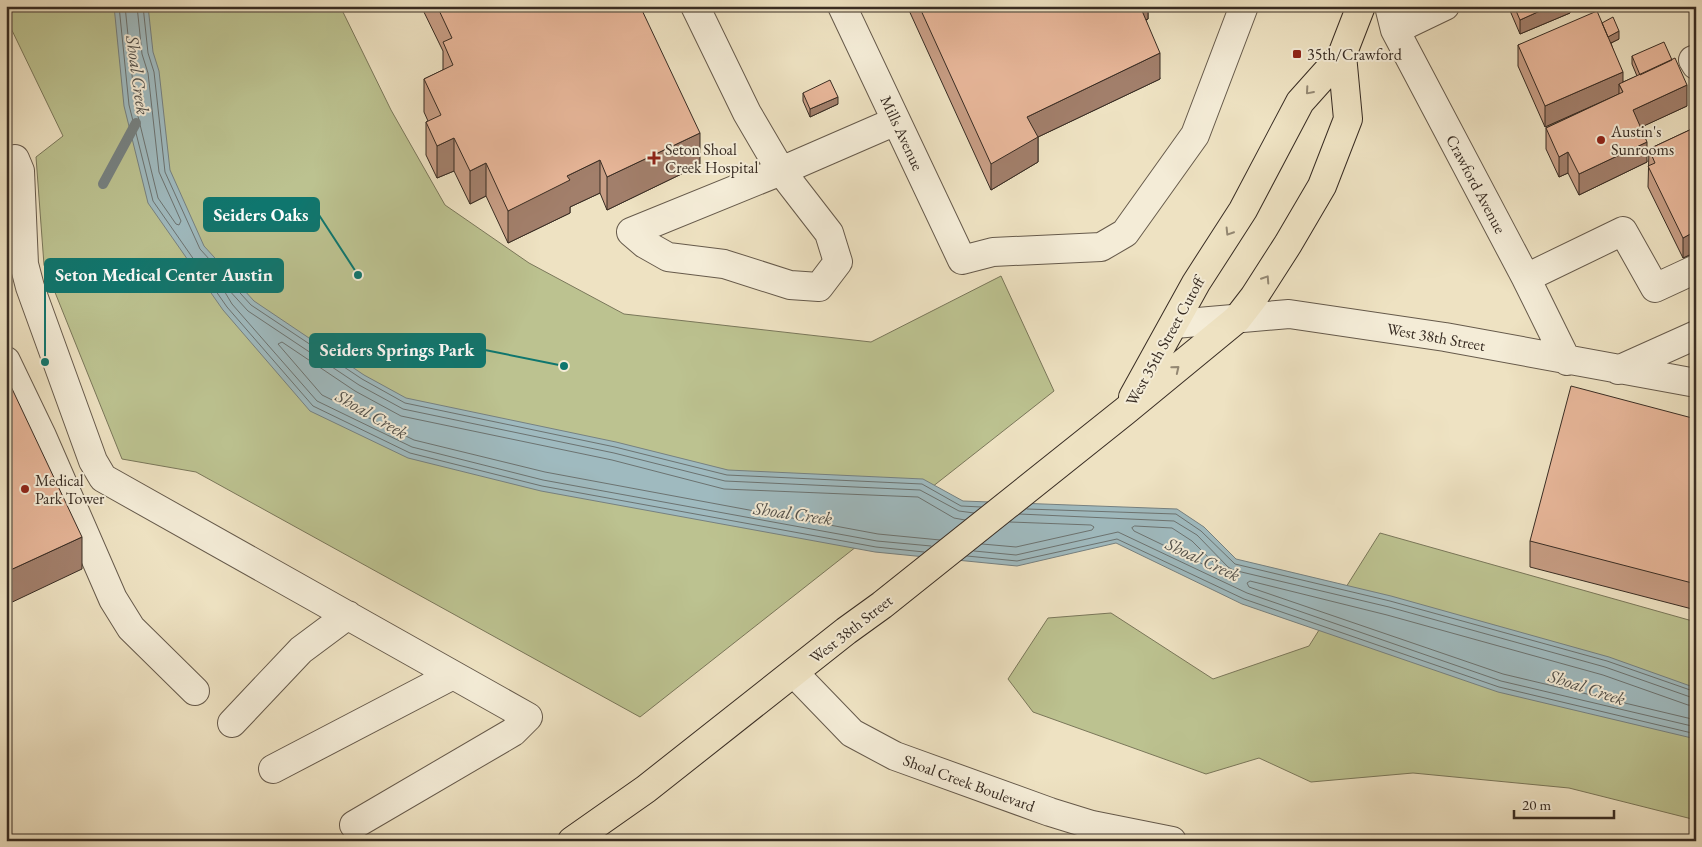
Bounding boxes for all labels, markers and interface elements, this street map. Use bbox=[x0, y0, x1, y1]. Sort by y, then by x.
water label: Shoal Creek bbox=[121, 33, 155, 116]
place label: 35th/Crawford bbox=[1307, 44, 1403, 65]
marker: 35th/Crawford bbox=[1291, 48, 1303, 60]
one-way arrow bbox=[1306, 86, 1315, 95]
street label: Mills Avenue bbox=[876, 92, 928, 174]
place label: Austin's Sunrooms bbox=[1610, 121, 1674, 160]
street label: Crawford Avenue bbox=[1441, 131, 1511, 237]
marker: Austin's Sunrooms bbox=[1595, 134, 1607, 146]
place label: Seton Shoal Creek Hospital bbox=[665, 139, 758, 178]
marker: Seton Shoal Creek Hospital bbox=[647, 151, 661, 165]
callout: Seiders Oaks bbox=[204, 198, 319, 231]
text: Seiders Oaks bbox=[213, 203, 309, 226]
one-way arrow bbox=[1225, 227, 1235, 236]
callout: Seton Medical Center Austin bbox=[45, 259, 283, 292]
text: Seton Medical Center Austin bbox=[55, 263, 273, 286]
street label: West 35th Street Cutoff bbox=[1121, 271, 1210, 409]
one-way arrow bbox=[1259, 276, 1269, 285]
street label: West 38th Street bbox=[1385, 318, 1487, 356]
callout: Seiders Springs Park bbox=[310, 334, 485, 367]
text: Seiders Springs Park bbox=[320, 338, 475, 361]
one-way arrow bbox=[1170, 366, 1179, 375]
water label: Shoal Creek bbox=[331, 384, 412, 444]
place label: Medical Park Tower bbox=[35, 470, 105, 509]
marker: Medical Park Tower bbox=[19, 483, 31, 495]
water label: Shoal Creek bbox=[751, 496, 834, 530]
water label: Shoal Creek bbox=[1161, 531, 1244, 586]
street label: West 38th Street bbox=[805, 590, 897, 668]
water label: Shoal Creek bbox=[1545, 663, 1628, 710]
street label: Shoal Creek Boulevard bbox=[900, 749, 1039, 817]
scale bar bbox=[1514, 787, 1614, 819]
text: 20 m bbox=[1522, 795, 1551, 814]

